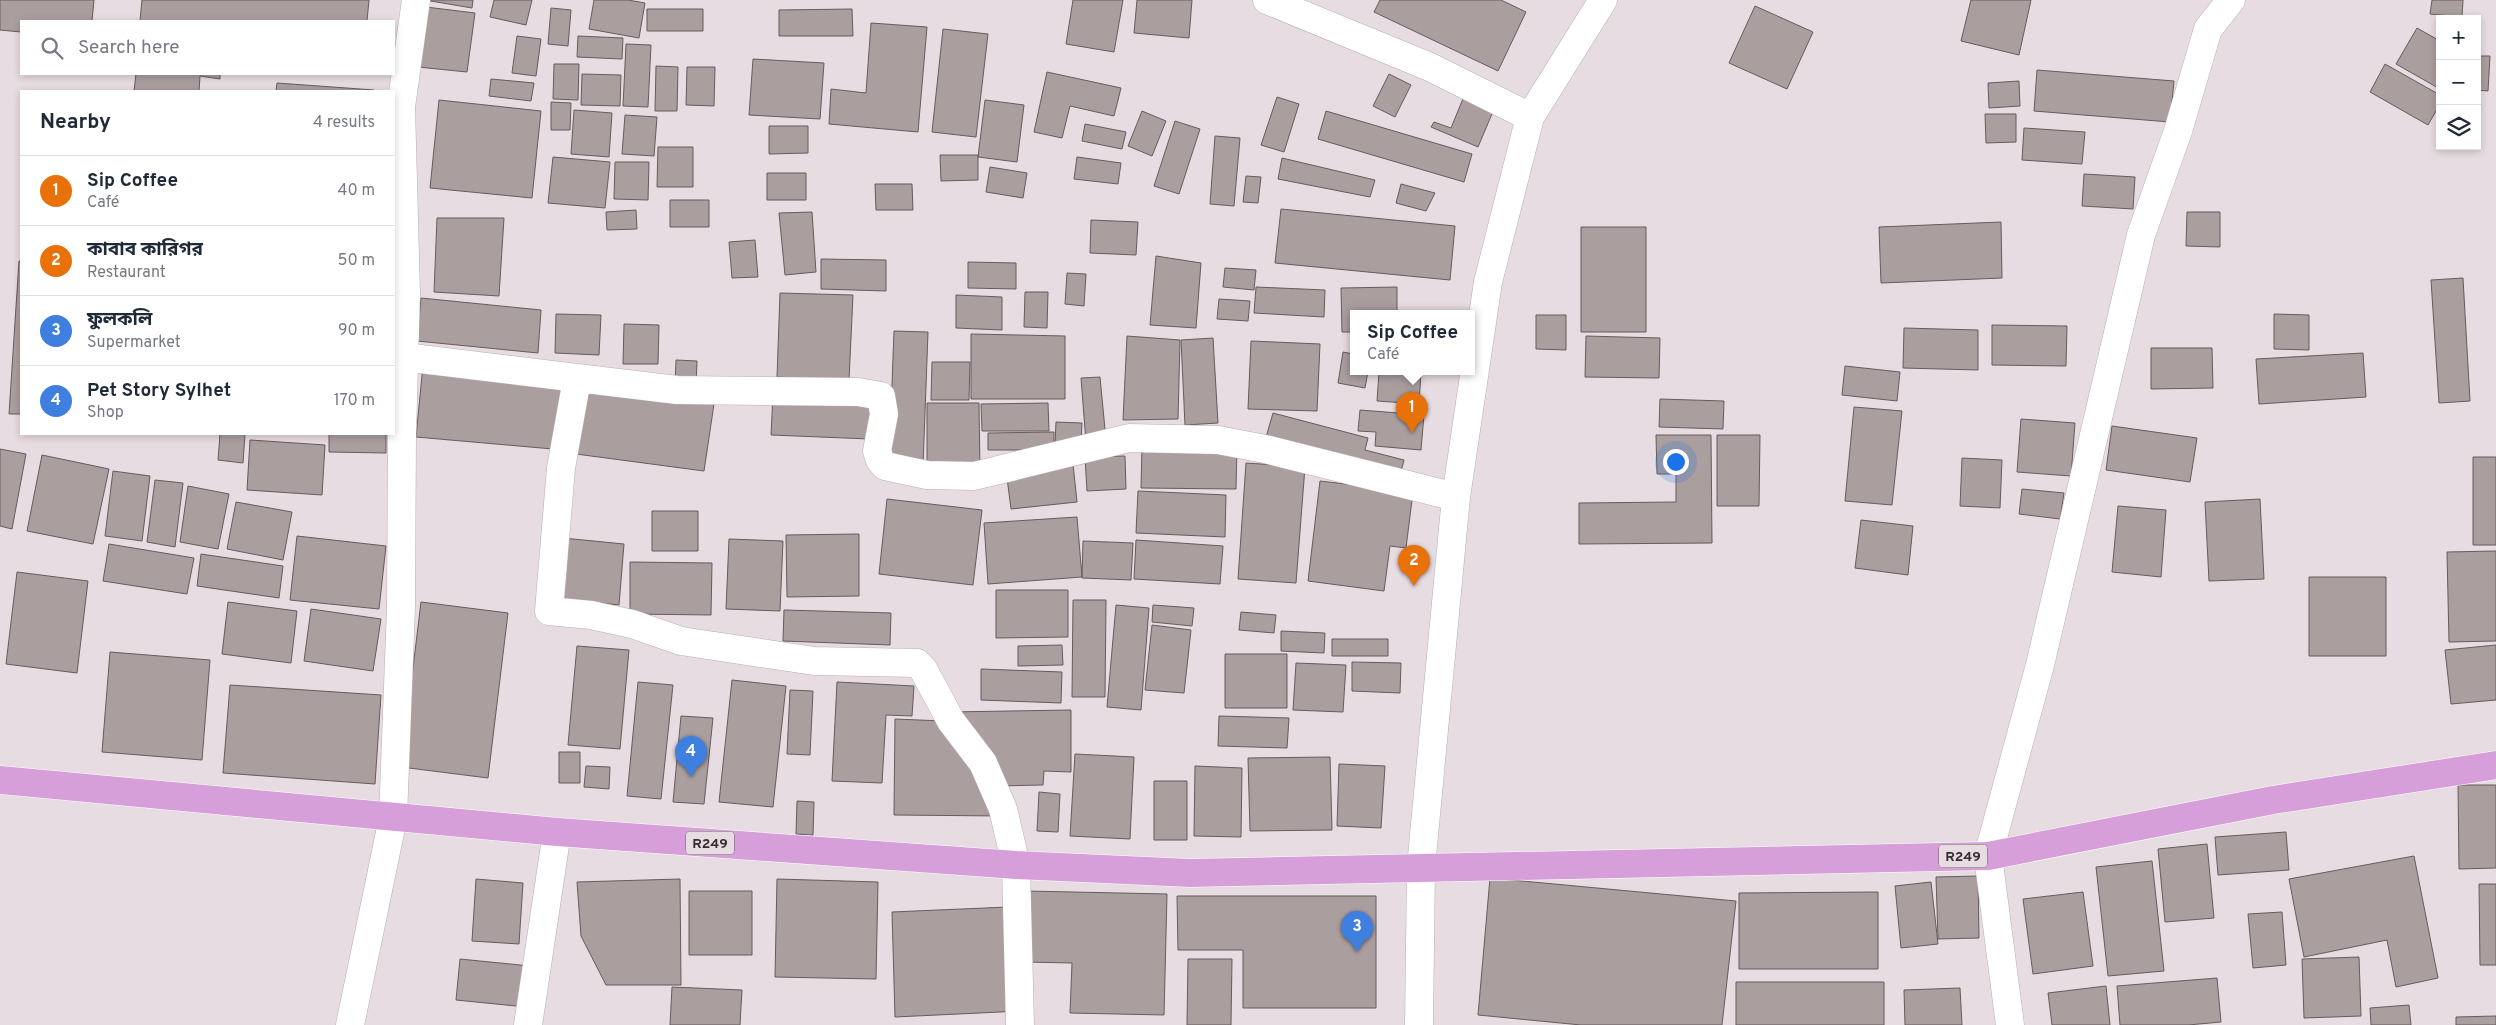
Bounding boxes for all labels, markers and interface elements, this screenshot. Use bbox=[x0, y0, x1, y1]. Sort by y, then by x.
map controls bbox=[2436, 15, 2481, 150]
button: + bbox=[2436, 15, 2481, 60]
search box bbox=[20, 20, 395, 75]
icon: search bbox=[38, 34, 66, 62]
text: Search here bbox=[78, 36, 180, 60]
button: − bbox=[2436, 60, 2481, 105]
button: layers bbox=[2436, 105, 2481, 150]
text: Nearby bbox=[40, 109, 111, 136]
text: 4 results bbox=[313, 113, 375, 133]
text: Sip Coffee bbox=[87, 169, 178, 193]
text: 1 bbox=[53, 181, 59, 201]
text: 40 m bbox=[337, 181, 375, 201]
text: Café bbox=[87, 193, 119, 213]
text: কাবাব কারিগর bbox=[87, 238, 203, 262]
text: 2 bbox=[51, 251, 61, 271]
text: 50 m bbox=[338, 251, 375, 271]
text: Restaurant bbox=[87, 263, 166, 283]
text: ফুলকলি bbox=[87, 308, 152, 332]
popup bbox=[1350, 310, 1475, 375]
text: 3 bbox=[51, 321, 61, 341]
text: 90 m bbox=[338, 321, 375, 341]
text: Sip Coffee bbox=[1367, 321, 1458, 345]
text: Supermarket bbox=[87, 333, 181, 353]
text: Café bbox=[1367, 345, 1399, 365]
text: Pet Story Sylhet bbox=[87, 379, 231, 403]
text: 4 bbox=[51, 391, 61, 411]
text: 170 m bbox=[334, 391, 375, 411]
pin: 1 bbox=[1396, 392, 1428, 433]
text: Shop bbox=[87, 403, 124, 423]
your location bbox=[1663, 449, 1689, 475]
pin: 2 bbox=[1398, 545, 1430, 586]
pin: 4 bbox=[675, 736, 707, 777]
road number: R249 bbox=[686, 831, 734, 854]
road number: R249 bbox=[1939, 844, 1987, 868]
pin: 3 bbox=[1341, 911, 1373, 952]

